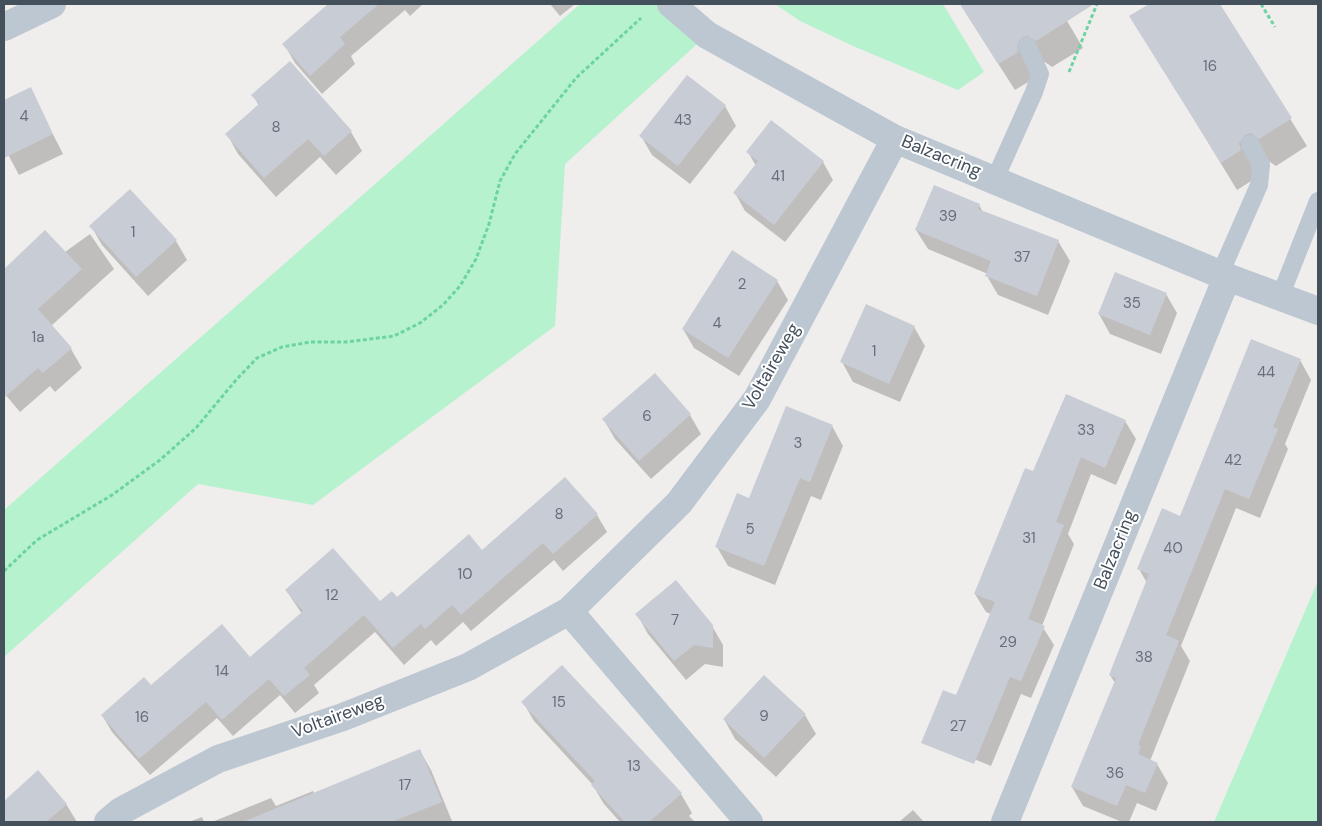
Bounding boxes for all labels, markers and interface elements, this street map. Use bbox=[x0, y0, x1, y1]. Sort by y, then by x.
house number: 16 bbox=[1203, 58, 1217, 76]
house number: 4 bbox=[19, 108, 29, 126]
house number: 43 bbox=[674, 112, 692, 130]
house number: 8 bbox=[271, 119, 281, 137]
street label: Balzacring bbox=[898, 131, 984, 183]
house number: 41 bbox=[771, 168, 785, 186]
house number: 39 bbox=[939, 208, 957, 226]
house number: 1 bbox=[131, 224, 135, 242]
house number: 37 bbox=[1014, 249, 1030, 267]
house number: 2 bbox=[738, 276, 746, 294]
house number: 35 bbox=[1123, 295, 1141, 313]
house number: 4 bbox=[712, 315, 722, 333]
street label: Voltaireweg bbox=[739, 320, 805, 414]
house number: 1a bbox=[32, 329, 44, 347]
house number: 1 bbox=[872, 343, 876, 361]
house number: 44 bbox=[1257, 364, 1275, 382]
house number: 6 bbox=[642, 408, 652, 426]
house number: 33 bbox=[1077, 422, 1095, 440]
house number: 3 bbox=[794, 435, 802, 453]
house number: 42 bbox=[1224, 452, 1242, 470]
house number: 8 bbox=[554, 506, 564, 524]
street label: Balzacring bbox=[1090, 507, 1142, 593]
house number: 5 bbox=[745, 521, 755, 539]
house number: 31 bbox=[1022, 530, 1036, 548]
house number: 40 bbox=[1163, 540, 1183, 558]
house number: 10 bbox=[458, 566, 472, 584]
house number: 12 bbox=[325, 587, 339, 605]
house number: 7 bbox=[671, 612, 679, 630]
house number: 29 bbox=[999, 634, 1017, 652]
house number: 38 bbox=[1135, 649, 1153, 667]
house number: 14 bbox=[215, 663, 229, 681]
street label: Voltaireweg bbox=[289, 690, 387, 744]
house number: 15 bbox=[552, 694, 566, 712]
house number: 9 bbox=[759, 708, 769, 726]
house number: 16 bbox=[135, 709, 149, 727]
house number: 27 bbox=[950, 718, 966, 736]
house number: 13 bbox=[627, 758, 641, 776]
house number: 36 bbox=[1106, 765, 1124, 783]
house number: 17 bbox=[399, 777, 411, 795]

